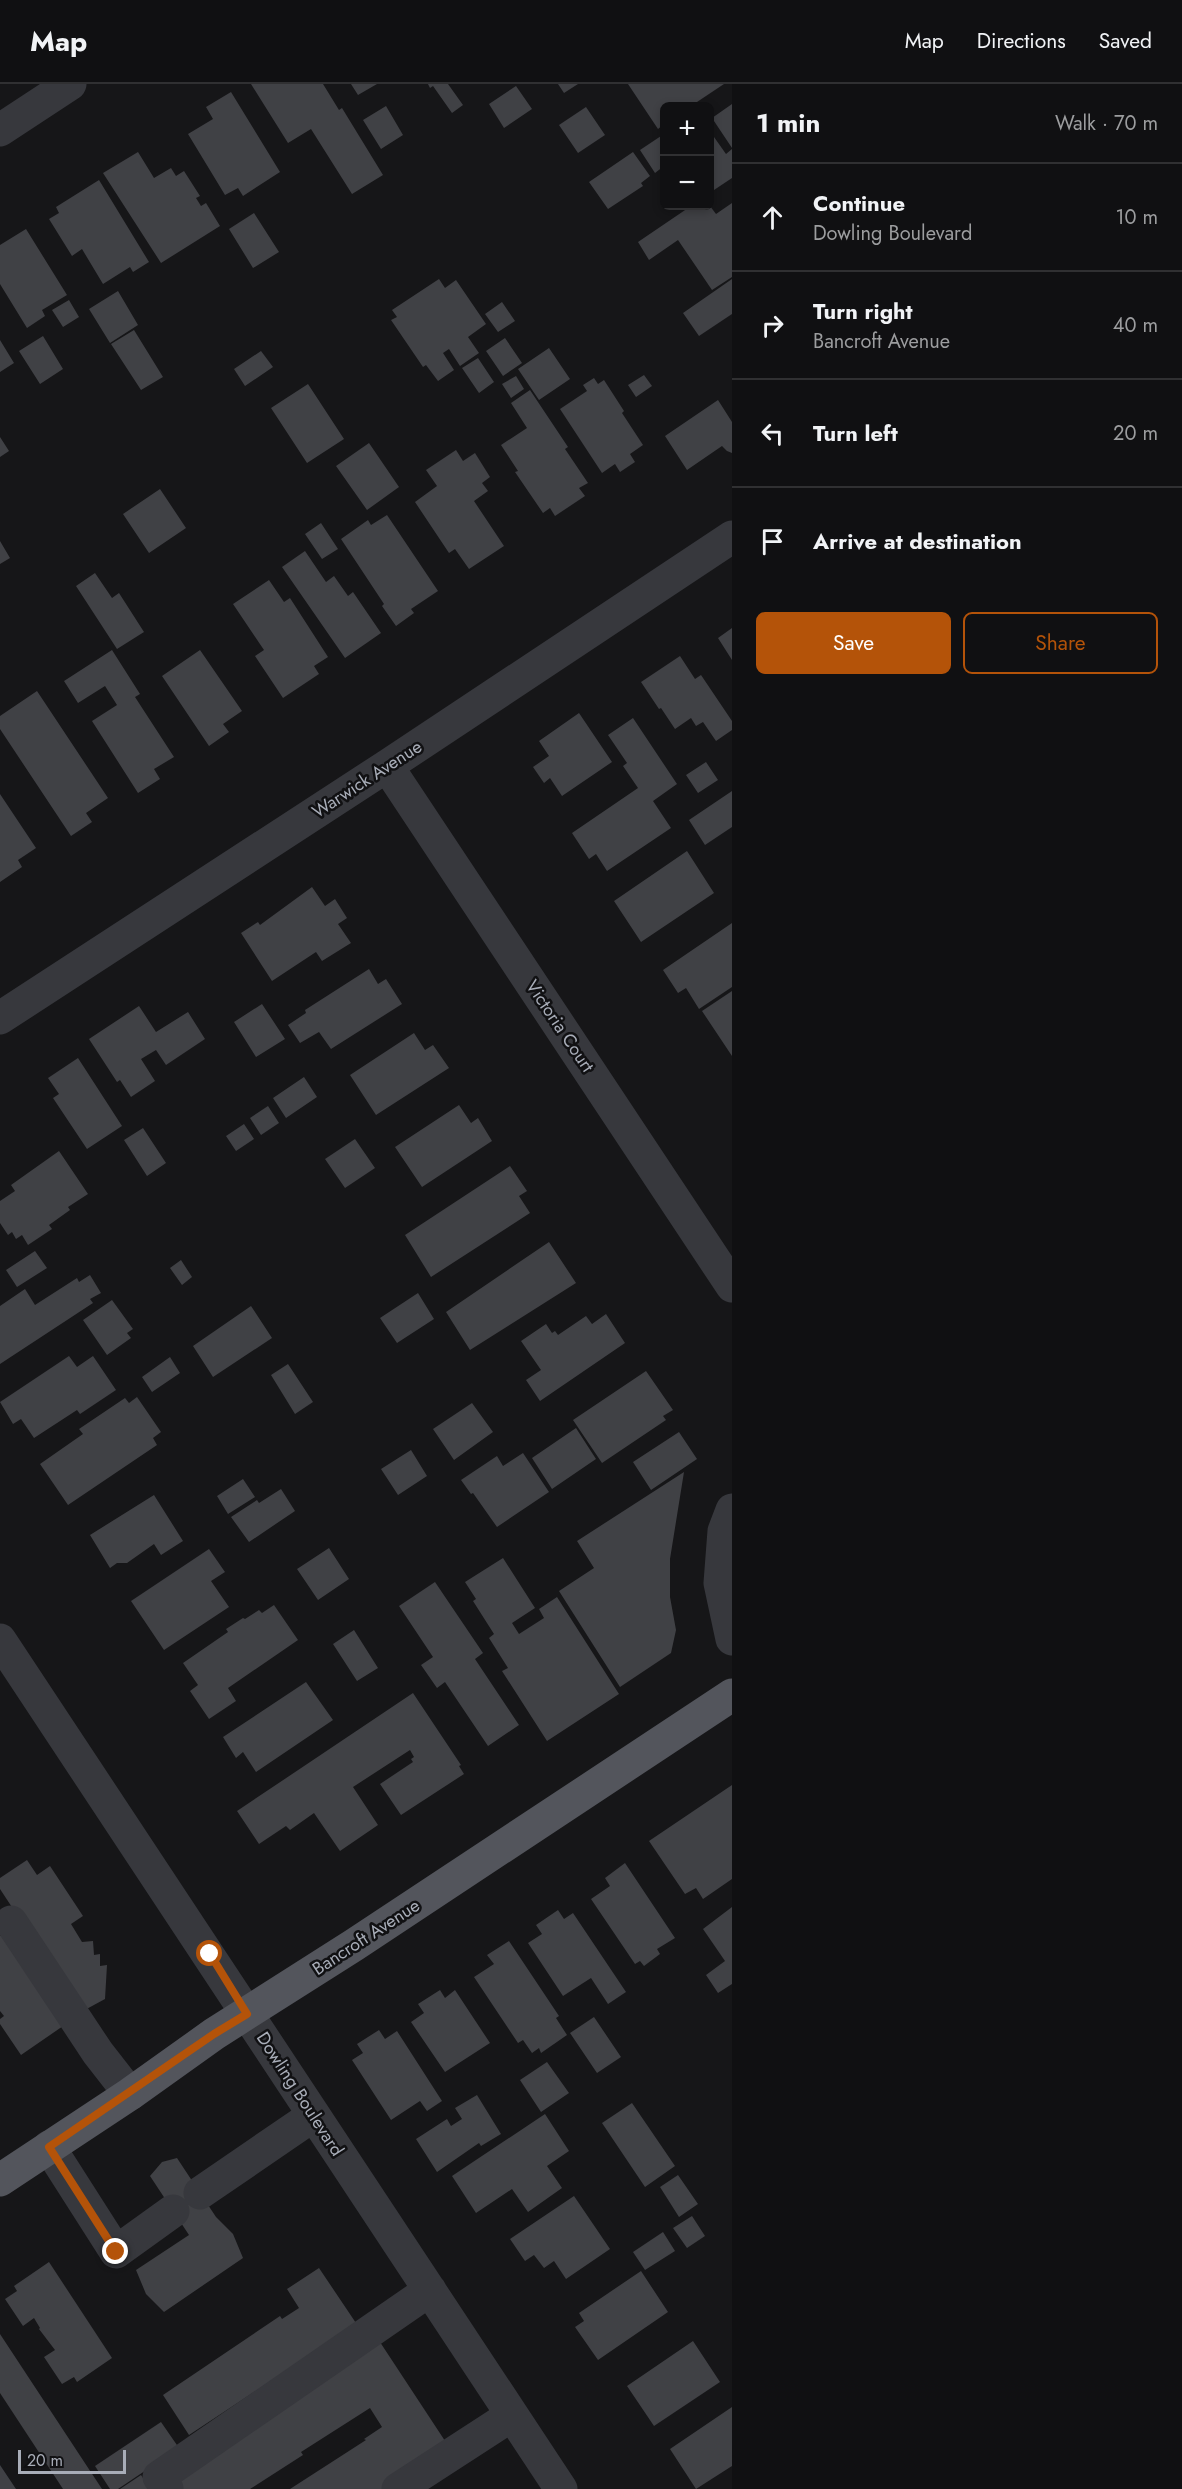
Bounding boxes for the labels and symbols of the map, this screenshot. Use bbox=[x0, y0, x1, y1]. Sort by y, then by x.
street label: Warwick Avenue bbox=[307, 734, 427, 824]
street label: Victoria Court bbox=[519, 975, 601, 1078]
street label: Bancroft Avenue bbox=[307, 1892, 425, 1982]
route start bbox=[196, 1940, 222, 1966]
street label: Dowling Boulevard bbox=[250, 2027, 350, 2161]
route end bbox=[102, 2238, 128, 2264]
scale bar bbox=[18, 2447, 126, 2474]

